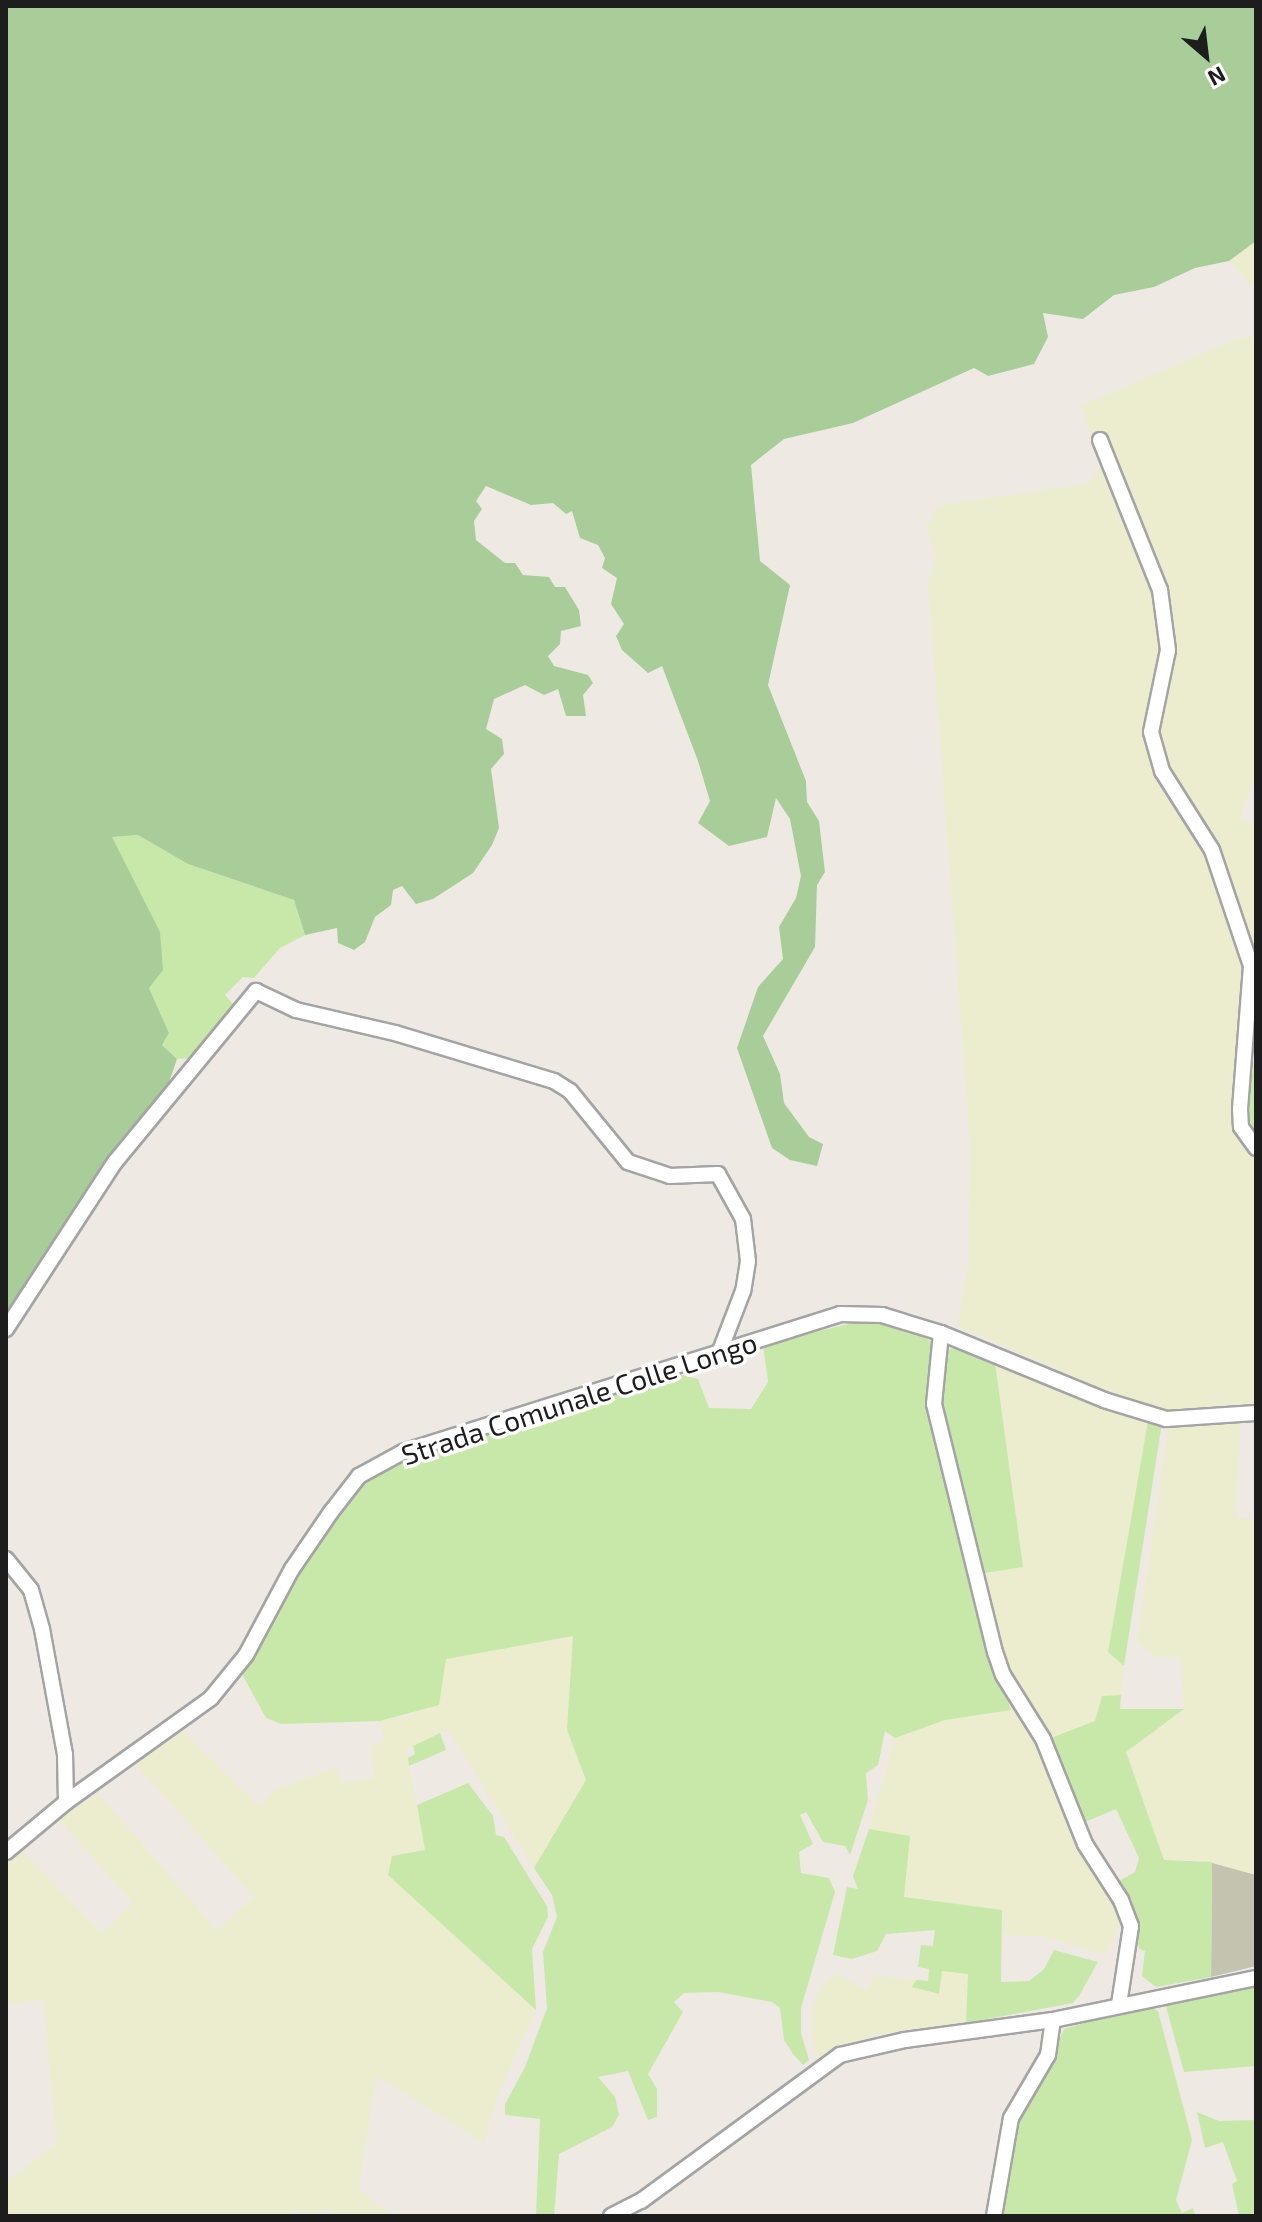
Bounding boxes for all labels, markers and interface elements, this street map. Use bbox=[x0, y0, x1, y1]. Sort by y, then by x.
north arrow bbox=[1166, 16, 1246, 96]
text: N bbox=[1204, 62, 1230, 92]
street label: Strada Comunale Colle Longo bbox=[397, 1325, 761, 1471]

